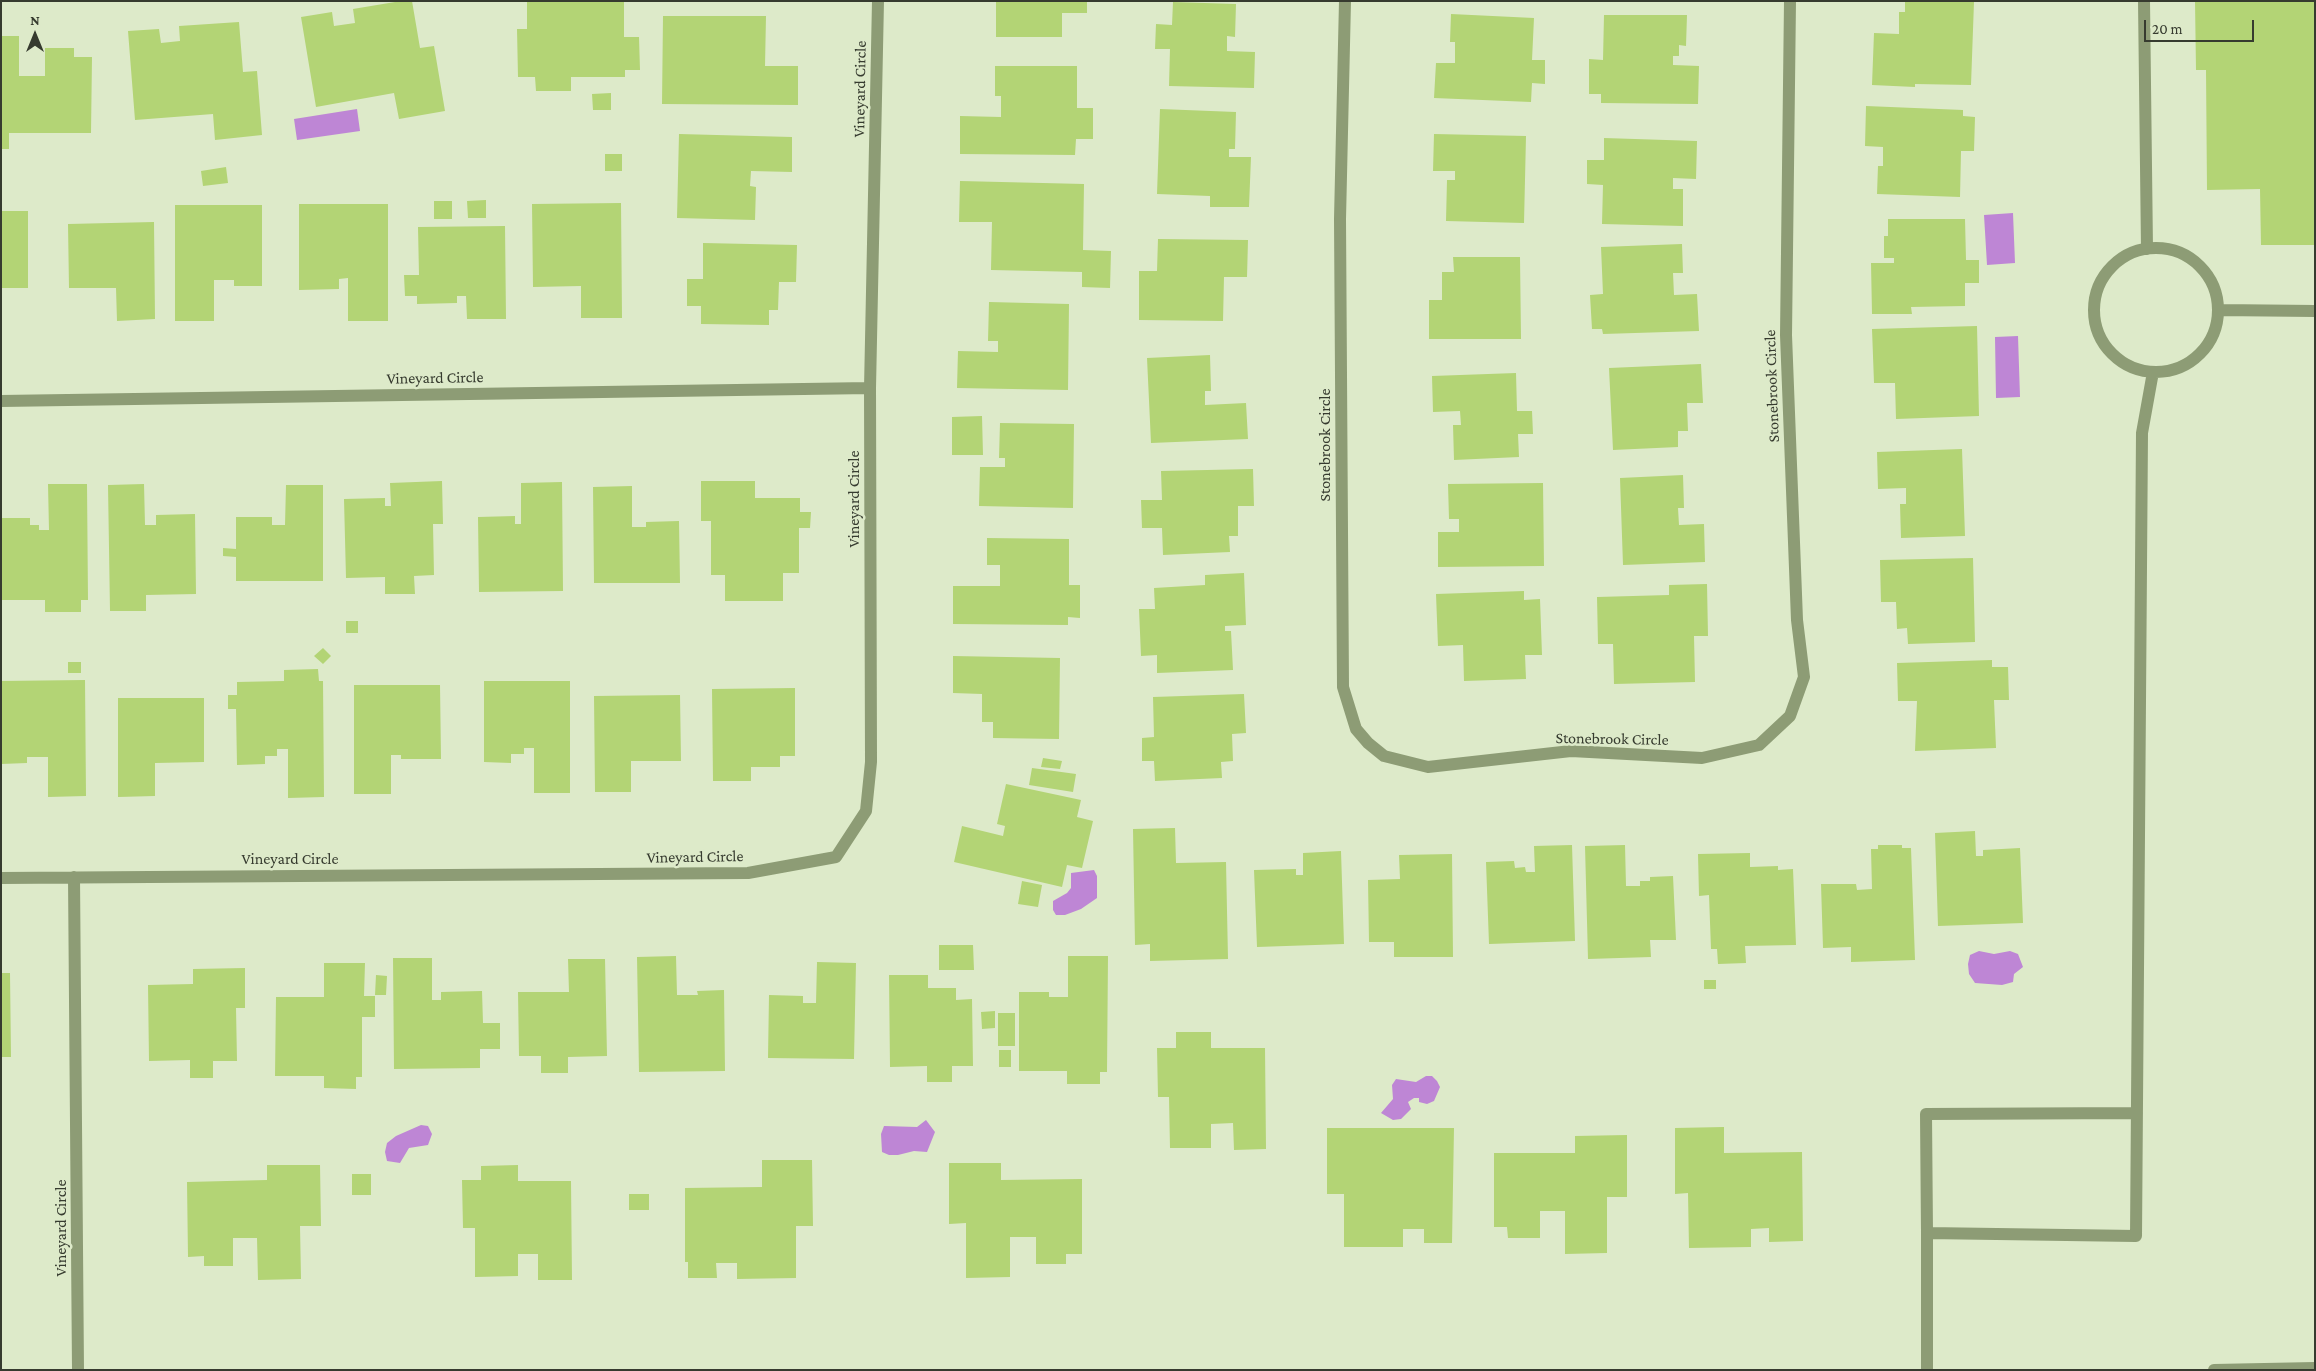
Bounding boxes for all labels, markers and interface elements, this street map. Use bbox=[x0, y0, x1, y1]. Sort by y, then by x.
north arrow bbox=[10, 10, 60, 60]
scale bar bbox=[2146, 10, 2256, 42]
text: N bbox=[30, 12, 40, 28]
text: 20 m bbox=[2152, 21, 2183, 37]
street label: Vineyard Circle bbox=[850, 40, 870, 138]
street label: Stonebrook Circle bbox=[1760, 329, 1784, 443]
street label: Vineyard Circle bbox=[386, 368, 484, 388]
street label: Stonebrook Circle bbox=[1315, 388, 1335, 502]
street label: Vineyard Circle bbox=[844, 451, 864, 547]
street label: Stonebrook Circle bbox=[1555, 728, 1669, 750]
street label: Vineyard Circle bbox=[646, 847, 744, 867]
street label: Vineyard Circle bbox=[242, 849, 338, 869]
street label: Vineyard Circle bbox=[51, 1180, 71, 1276]

